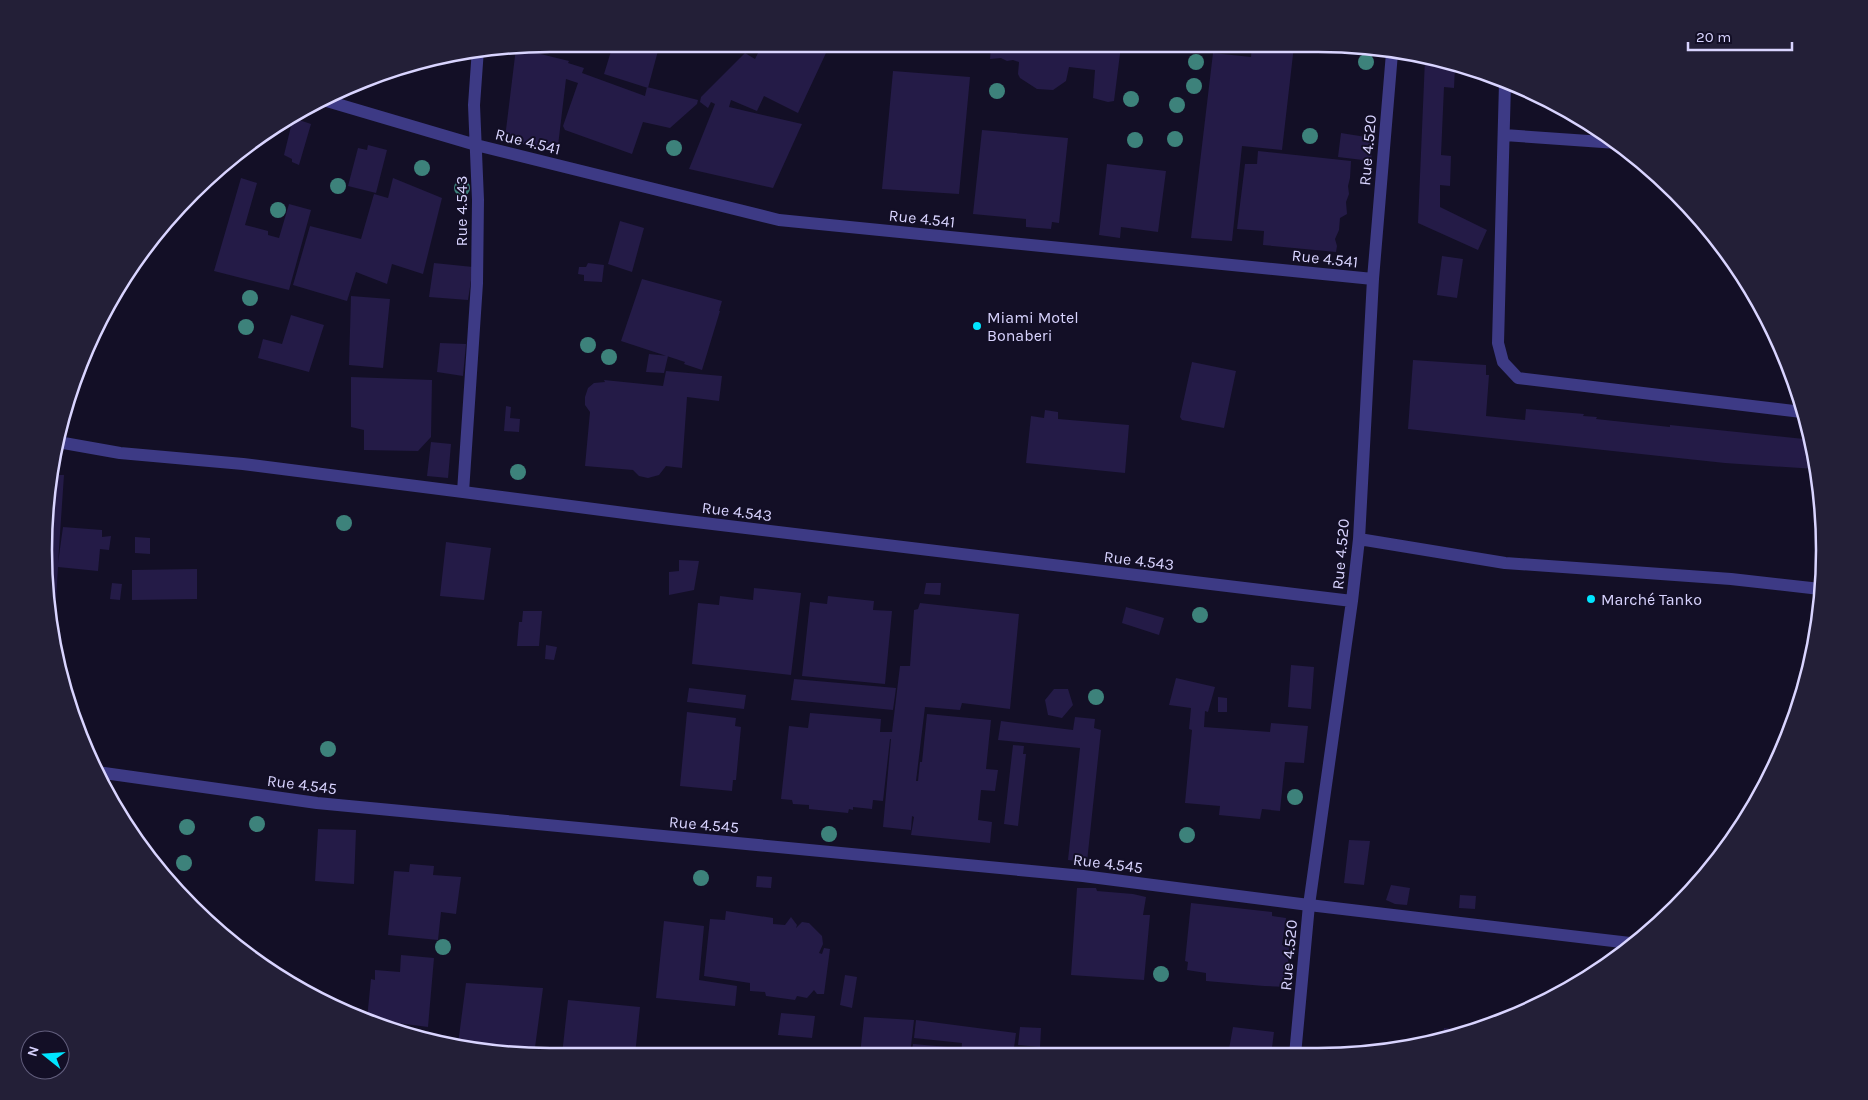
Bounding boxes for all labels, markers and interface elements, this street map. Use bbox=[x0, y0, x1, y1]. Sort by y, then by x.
scale bar bbox=[1688, 20, 1792, 52]
text: 20 m bbox=[1696, 28, 1731, 46]
street label: Rue 4.520 bbox=[1355, 114, 1380, 186]
street label: Rue 4.541 bbox=[493, 124, 562, 159]
street label: Rue 4.543 bbox=[452, 176, 471, 246]
street label: Rue 4.541 bbox=[888, 206, 956, 231]
street label: Rue 4.541 bbox=[1291, 246, 1359, 271]
place label: Miami Motel Bonaberi bbox=[987, 308, 1079, 345]
marker: Miami Motel Bonaberi bbox=[971, 320, 983, 332]
street label: Rue 4.543 bbox=[701, 498, 773, 525]
street label: Rue 4.520 bbox=[1328, 518, 1353, 590]
street label: Rue 4.543 bbox=[1103, 547, 1175, 574]
place label: Marché Tanko bbox=[1601, 590, 1702, 609]
marker: Marché Tanko bbox=[1585, 593, 1597, 605]
street label: Rue 4.545 bbox=[266, 771, 338, 798]
street label: Rue 4.545 bbox=[668, 812, 740, 837]
street label: Rue 4.545 bbox=[1072, 850, 1144, 877]
street label: Rue 4.520 bbox=[1276, 919, 1301, 991]
north arrow bbox=[20, 1030, 70, 1080]
text: N bbox=[23, 1044, 43, 1059]

